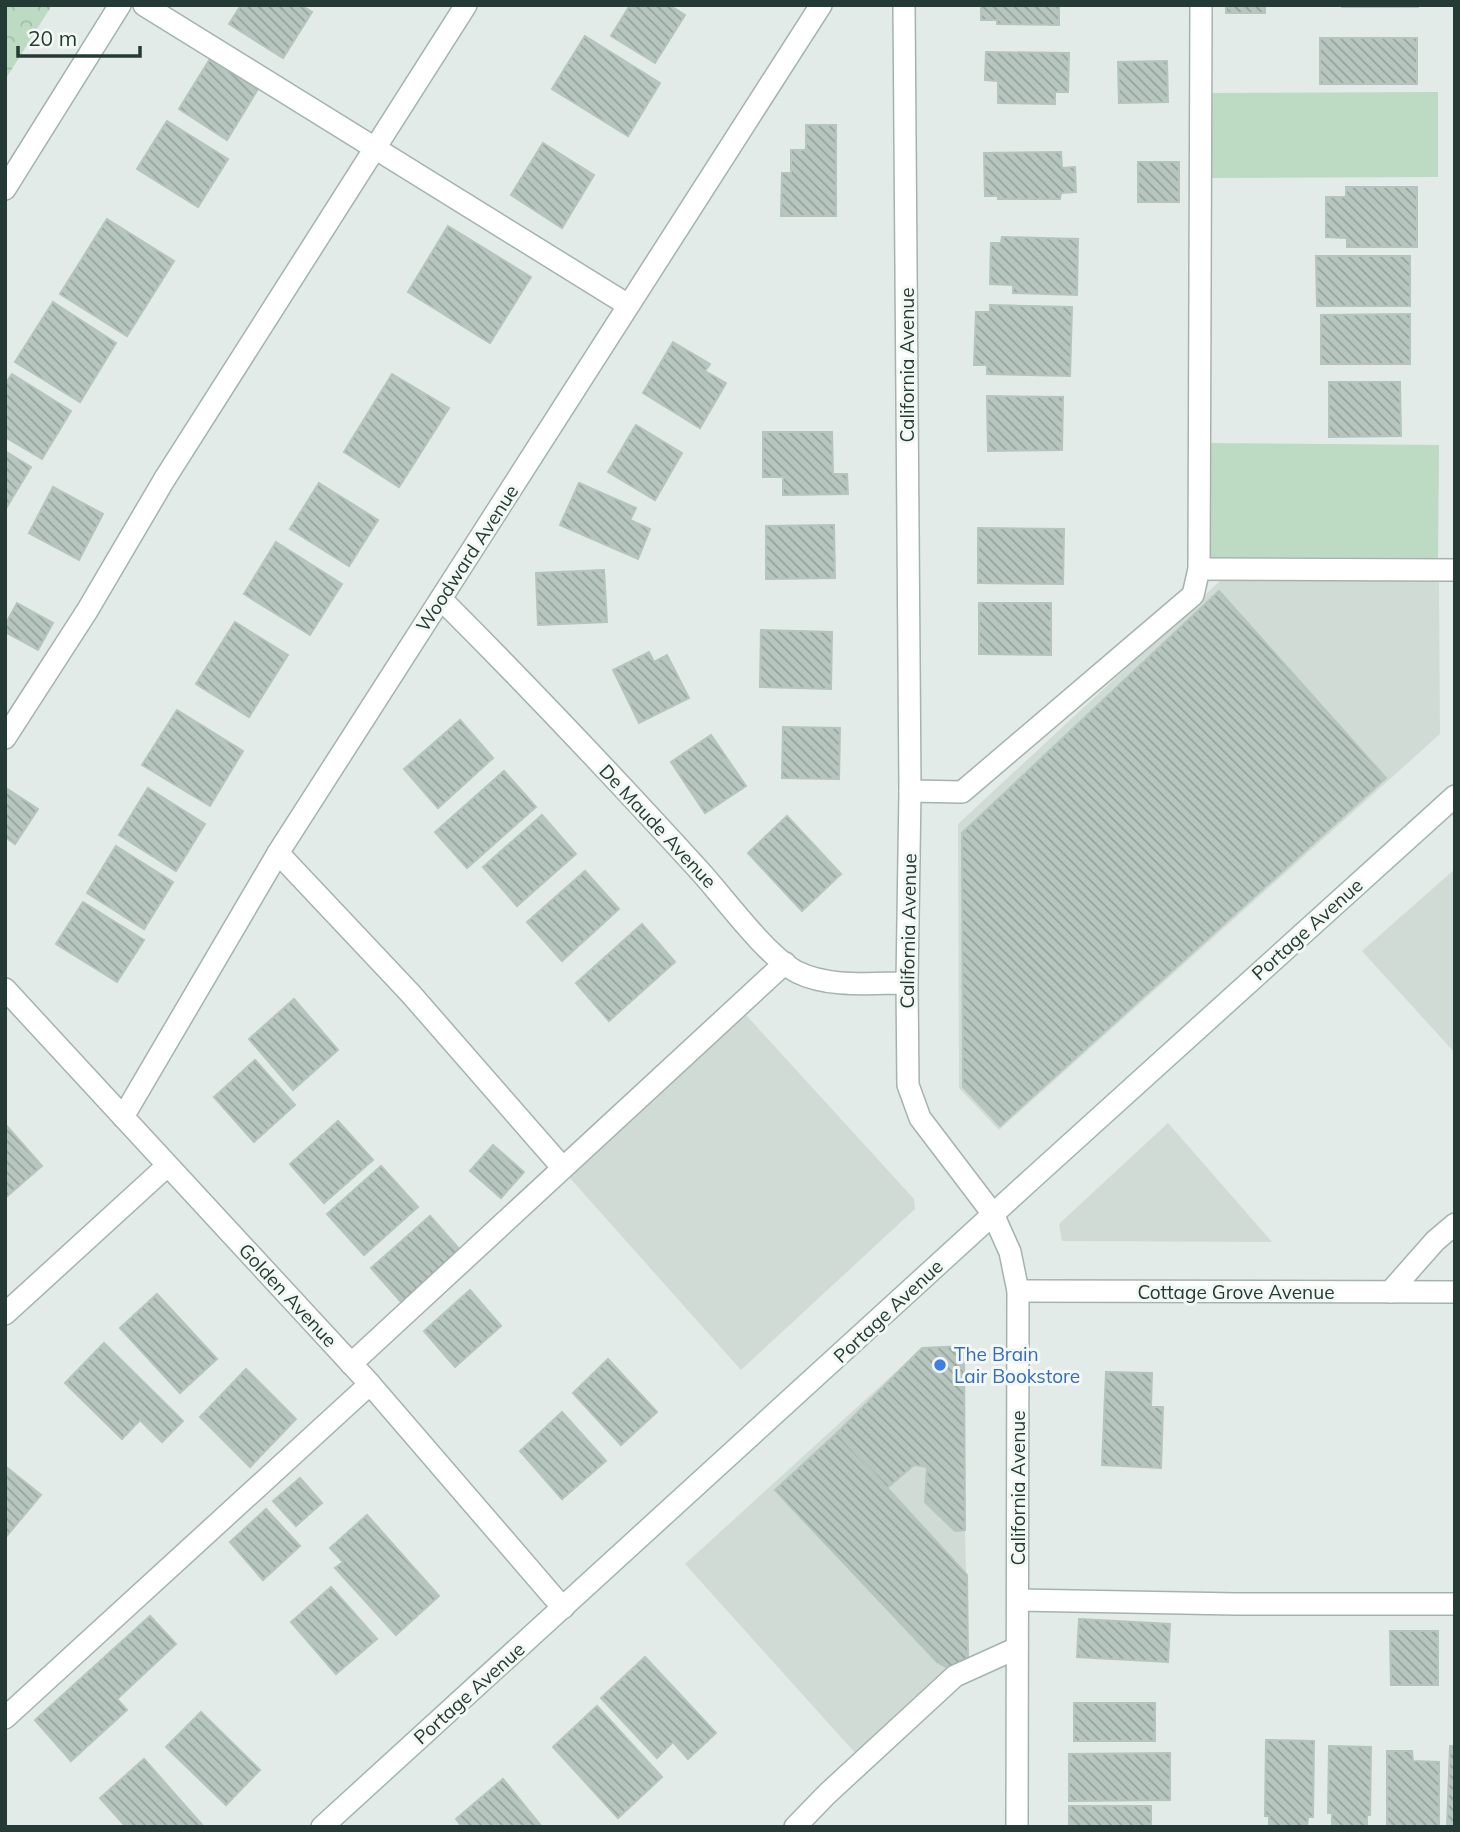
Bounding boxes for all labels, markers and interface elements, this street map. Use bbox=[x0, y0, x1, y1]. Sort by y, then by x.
scale bar bbox=[18, 14, 140, 58]
text: 20 m bbox=[28, 25, 77, 51]
street label: California Avenue bbox=[895, 287, 919, 443]
street label: Woodward Avenue bbox=[411, 480, 523, 636]
street label: De Maude Avenue bbox=[594, 759, 722, 893]
street label: California Avenue bbox=[895, 853, 921, 1009]
street label: Portage Avenue bbox=[1247, 873, 1367, 985]
street label: Golden Avenue bbox=[234, 1238, 342, 1352]
street label: Portage Avenue bbox=[828, 1254, 948, 1368]
street label: Cottage Grove Avenue bbox=[1137, 1280, 1335, 1304]
place label: The Brain Lair Bookstore bbox=[954, 1342, 1080, 1388]
marker: The Brain Lair Bookstore bbox=[932, 1357, 948, 1373]
street label: California Avenue bbox=[1006, 1410, 1030, 1566]
street label: Portage Avenue bbox=[409, 1637, 529, 1749]

